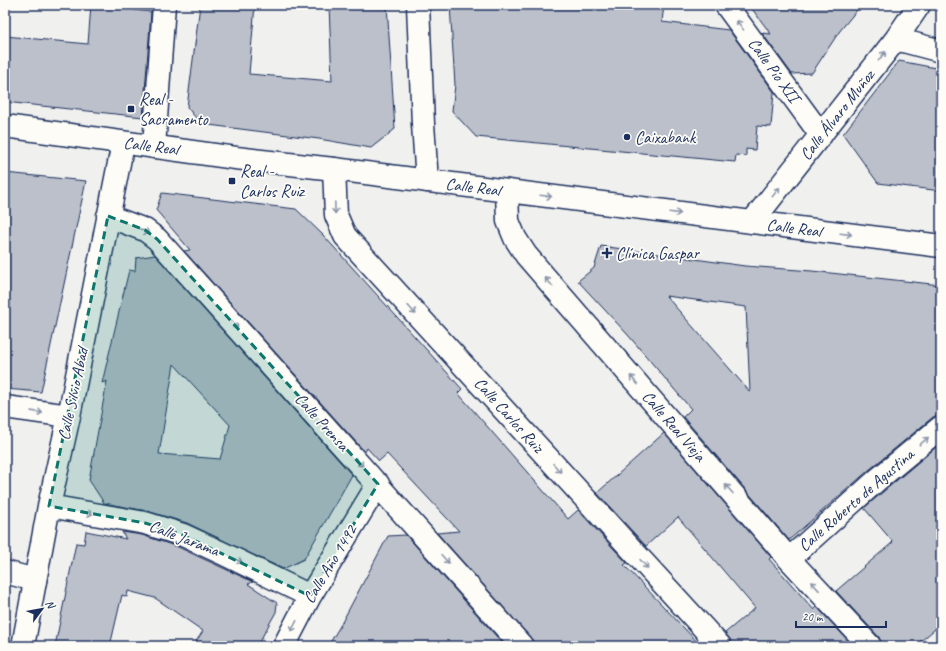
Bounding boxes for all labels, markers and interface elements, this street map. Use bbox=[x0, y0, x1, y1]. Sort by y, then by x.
one-way arrow bbox=[736, 19, 744, 30]
street label: Calle Pío XII bbox=[744, 34, 807, 110]
one-way arrow bbox=[878, 51, 886, 62]
street label: Calle Álvaro Muñoz bbox=[794, 64, 880, 164]
place label: Real - Sacramento bbox=[139, 89, 209, 130]
marker: Real - Sacramento bbox=[126, 104, 136, 114]
place label: Caixabank bbox=[635, 127, 697, 148]
street label: Calle Real bbox=[122, 132, 183, 160]
marker: Caixabank bbox=[622, 132, 632, 142]
place label: Real - Carlos Ruiz bbox=[240, 161, 306, 202]
street label: Calle Real bbox=[444, 173, 505, 201]
marker: Real - Carlos Ruiz bbox=[227, 176, 237, 186]
one-way arrow bbox=[772, 186, 781, 197]
one-way arrow bbox=[539, 192, 552, 200]
one-way arrow bbox=[332, 201, 339, 214]
one-way arrow bbox=[668, 209, 681, 216]
street label: Calle Real bbox=[765, 214, 826, 242]
one-way arrow bbox=[138, 228, 150, 235]
one-way arrow bbox=[839, 230, 852, 238]
place label: Clínica Gaspar bbox=[616, 243, 701, 264]
marker: Clínica Gaspar bbox=[601, 247, 613, 259]
one-way arrow bbox=[545, 276, 554, 287]
one-way arrow bbox=[407, 305, 417, 315]
one-way arrow bbox=[229, 319, 238, 329]
street label: Calle Silvio Abad bbox=[53, 344, 94, 442]
street label: Calle Carlos Ruiz bbox=[470, 373, 550, 458]
one-way arrow bbox=[630, 375, 639, 385]
street label: Calle Real Vieja bbox=[637, 386, 712, 467]
street label: Calle Prensa bbox=[290, 389, 355, 457]
one-way arrow bbox=[30, 408, 43, 416]
one-way arrow bbox=[919, 437, 929, 446]
street label: Calle Roberto de Agustina bbox=[794, 443, 920, 556]
one-way arrow bbox=[354, 457, 363, 468]
one-way arrow bbox=[552, 462, 561, 473]
one-way arrow bbox=[724, 484, 733, 494]
one-way arrow bbox=[80, 509, 93, 517]
street label: Calle Jarama bbox=[146, 515, 223, 561]
street label: Calle Año 1492 bbox=[298, 520, 362, 607]
one-way arrow bbox=[440, 554, 449, 564]
one-way arrow bbox=[231, 557, 243, 564]
one-way arrow bbox=[640, 558, 649, 569]
one-way arrow bbox=[810, 581, 819, 592]
north arrow bbox=[22, 589, 62, 629]
text: N bbox=[43, 597, 59, 612]
scale bar bbox=[796, 603, 886, 629]
text: 20 m bbox=[802, 609, 824, 625]
one-way arrow bbox=[290, 620, 297, 632]

